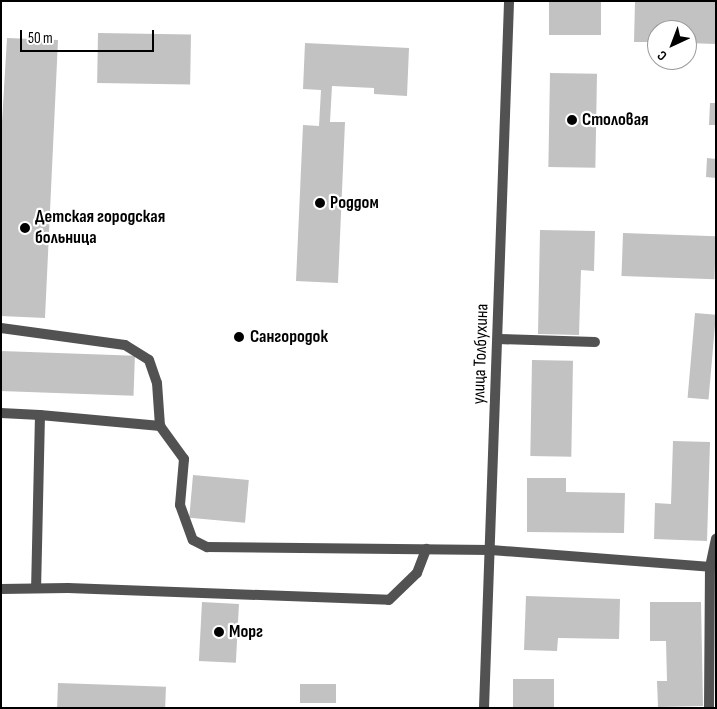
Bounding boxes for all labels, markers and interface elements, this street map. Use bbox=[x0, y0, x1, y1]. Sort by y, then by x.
scale bar bbox=[22, 20, 156, 52]
north arrow bbox=[647, 20, 697, 70]
text: 50 m bbox=[28, 29, 53, 48]
text: С bbox=[654, 47, 671, 64]
place label: Столовая bbox=[582, 109, 649, 131]
marker: Столовая bbox=[566, 114, 578, 126]
place label: Роддом bbox=[330, 192, 379, 214]
marker: Роддом bbox=[314, 197, 326, 209]
place label: Детская городская больница bbox=[35, 207, 165, 250]
marker: Детская городская больница bbox=[19, 222, 31, 234]
street label: улица Толбухина bbox=[468, 303, 494, 405]
place label: Сангородок bbox=[250, 326, 328, 348]
marker: Сангородок bbox=[232, 330, 246, 344]
place label: Морг bbox=[229, 621, 263, 643]
marker: Морг bbox=[213, 626, 225, 638]

